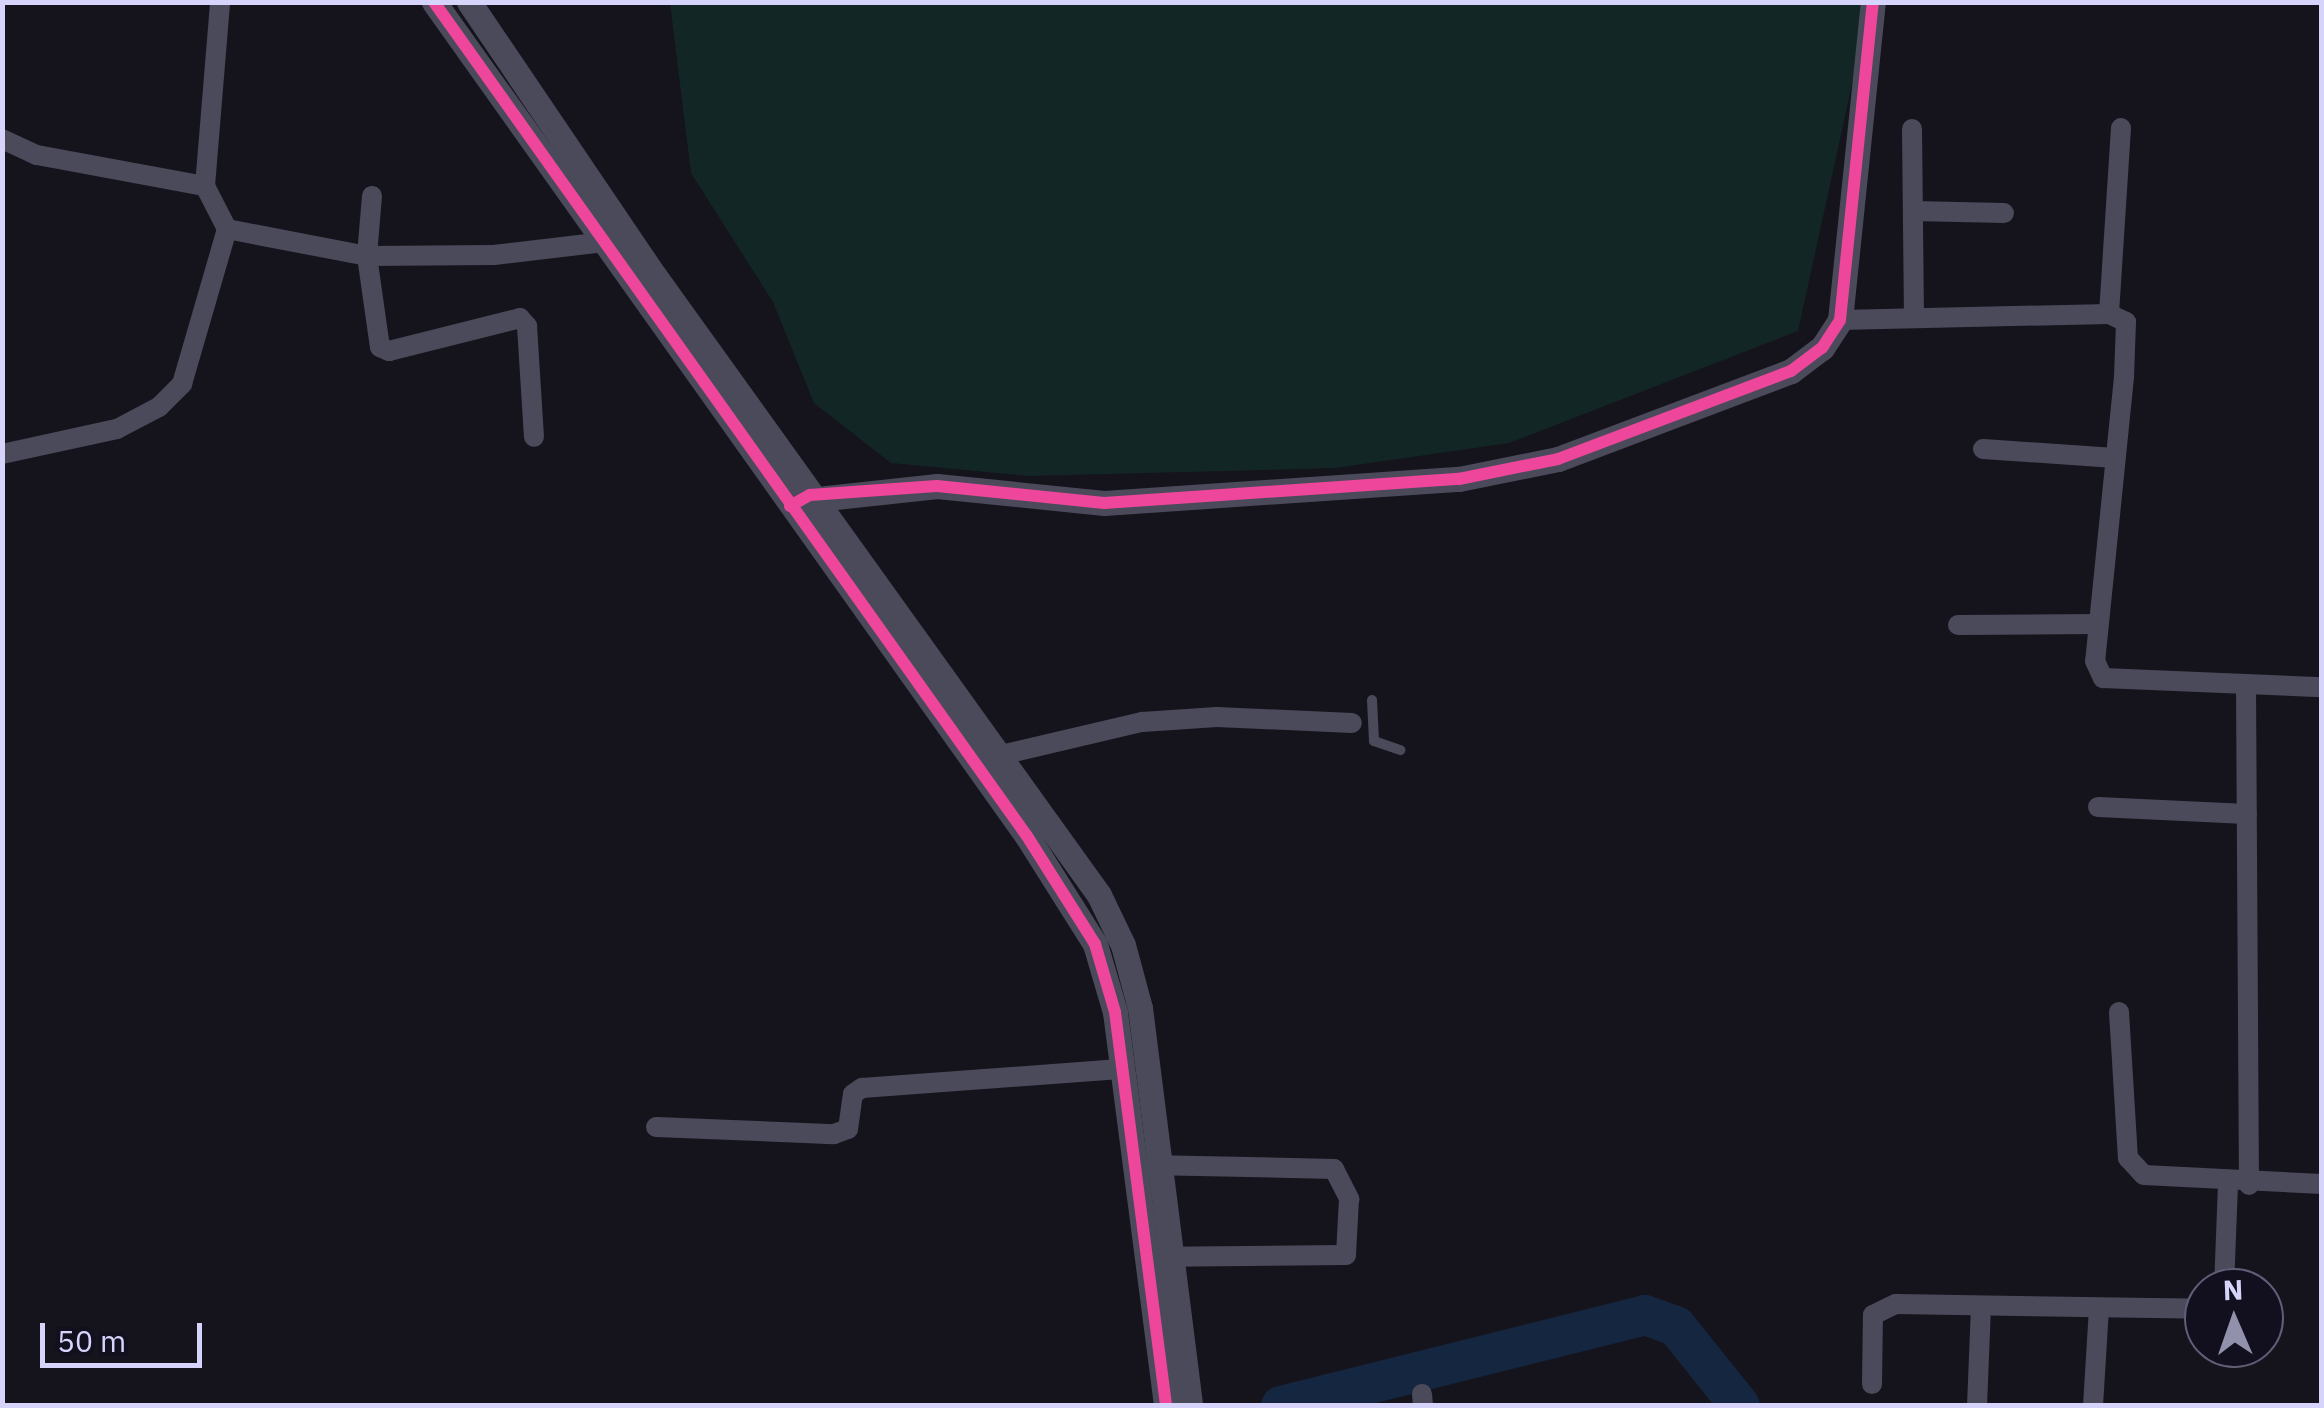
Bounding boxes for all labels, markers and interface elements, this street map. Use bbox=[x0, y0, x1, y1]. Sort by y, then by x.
north arrow bbox=[2184, 1268, 2284, 1368]
text: N bbox=[2222, 1271, 2244, 1308]
scale bar bbox=[45, 1303, 208, 1365]
text: 50 m bbox=[57, 1321, 126, 1360]

